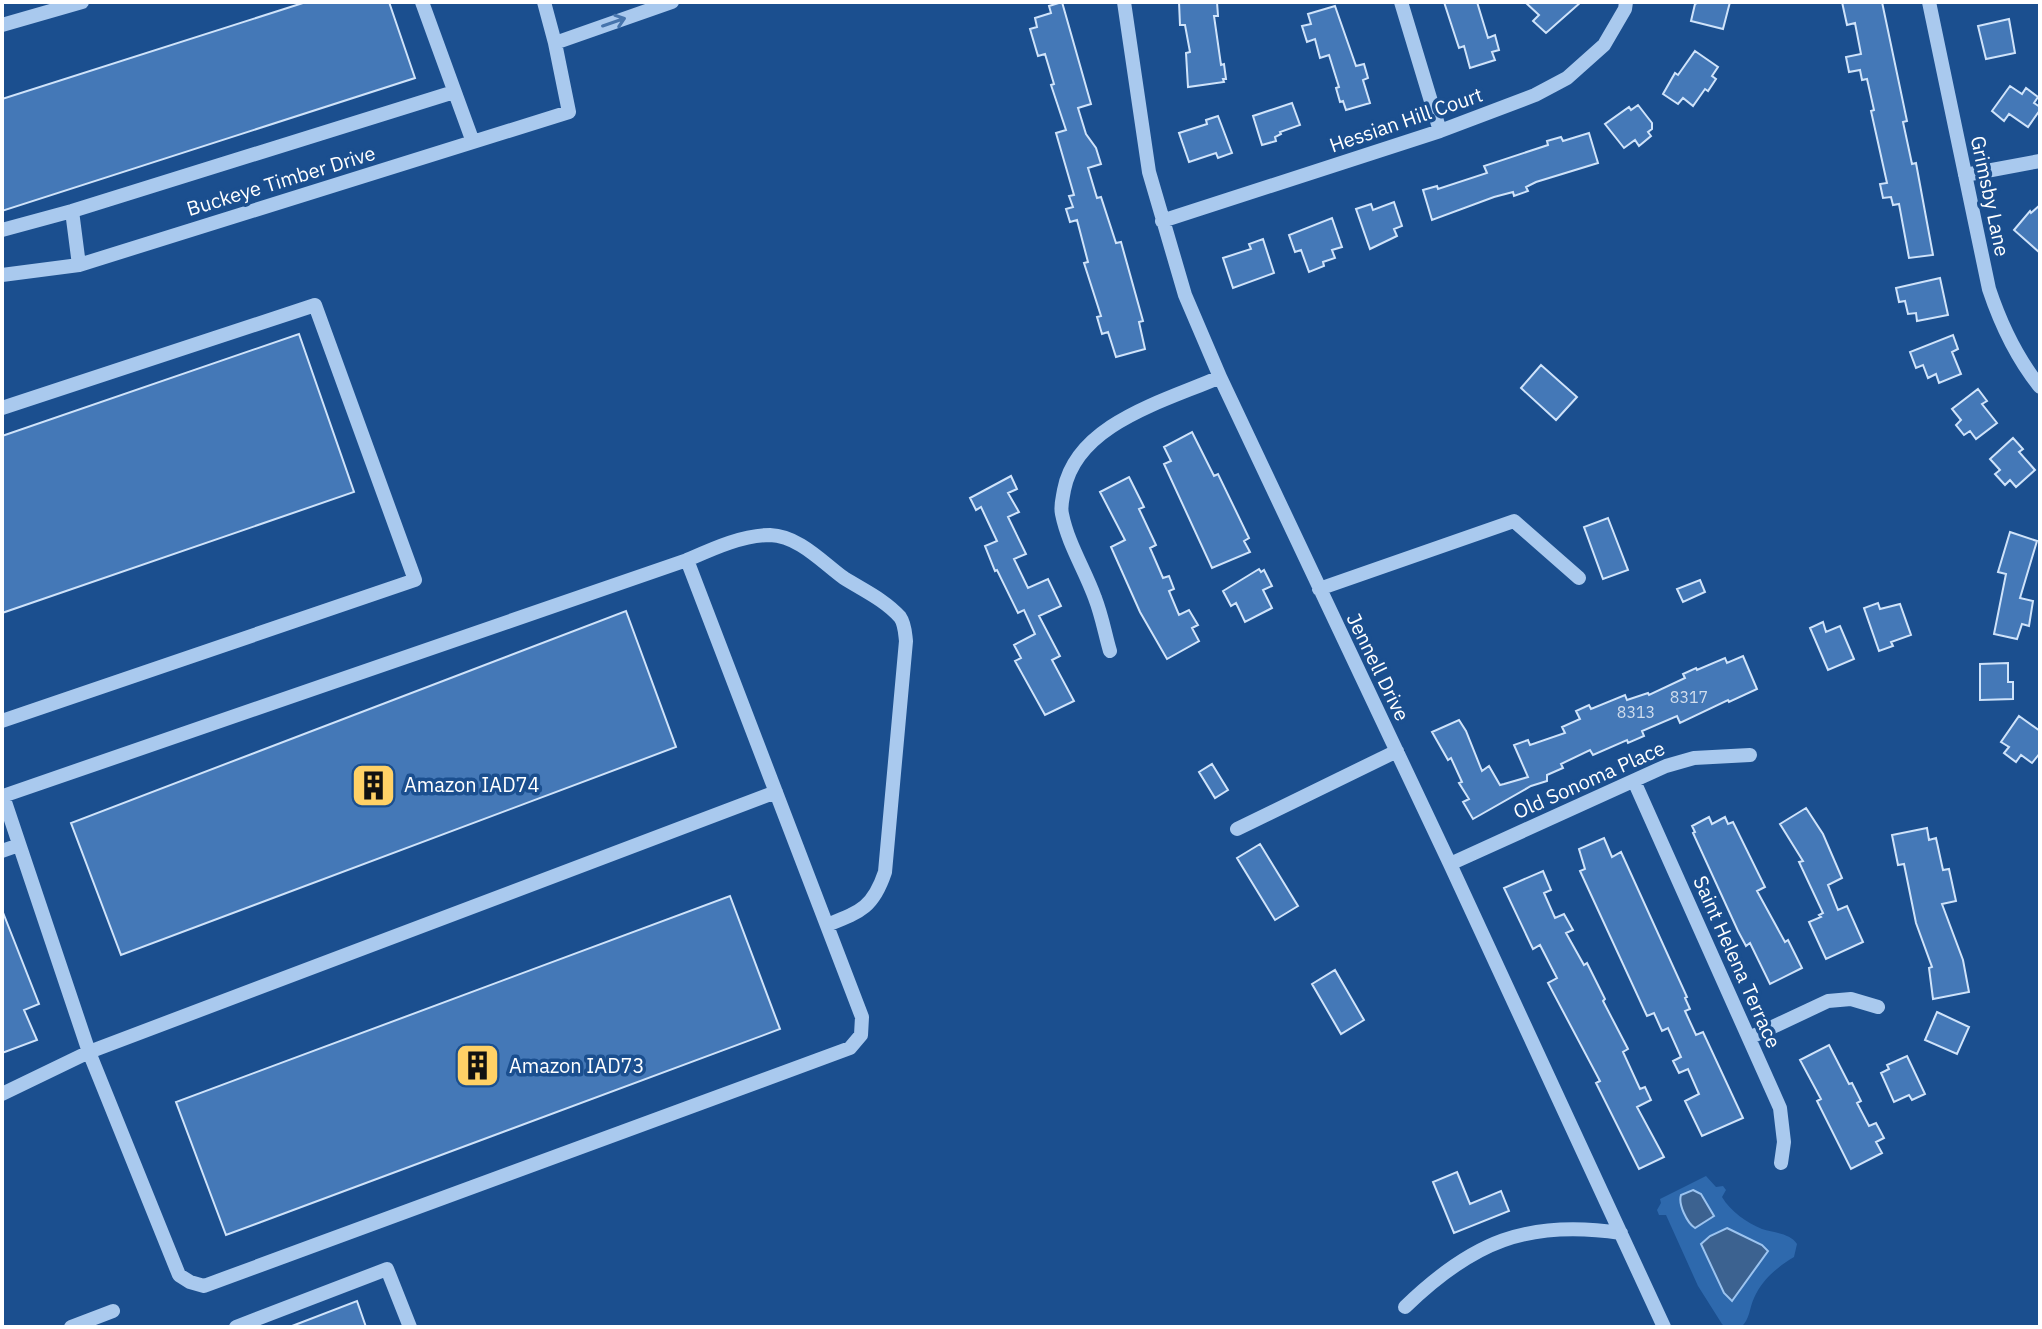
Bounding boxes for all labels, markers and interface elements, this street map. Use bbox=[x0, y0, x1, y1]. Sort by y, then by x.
one-way arrow bbox=[601, 14, 626, 29]
street label: Hessian Hill Court bbox=[1326, 81, 1486, 158]
street label: Grimsby Lane bbox=[1965, 133, 2016, 259]
street label: Buckeye Timber Drive bbox=[183, 139, 379, 222]
street label: Jennell Drive bbox=[1341, 608, 1416, 725]
house number: 8317 bbox=[1670, 687, 1708, 707]
house number: 8313 bbox=[1617, 702, 1655, 722]
street label: Old Sonoma Place bbox=[1509, 734, 1669, 825]
building icon: Amazon IAD74 bbox=[349, 761, 397, 809]
place label: Amazon IAD74 bbox=[404, 771, 540, 798]
street label: Saint Helena Terrace bbox=[1687, 871, 1788, 1052]
building icon: Amazon IAD73 bbox=[454, 1042, 502, 1090]
place label: Amazon IAD73 bbox=[509, 1052, 645, 1079]

